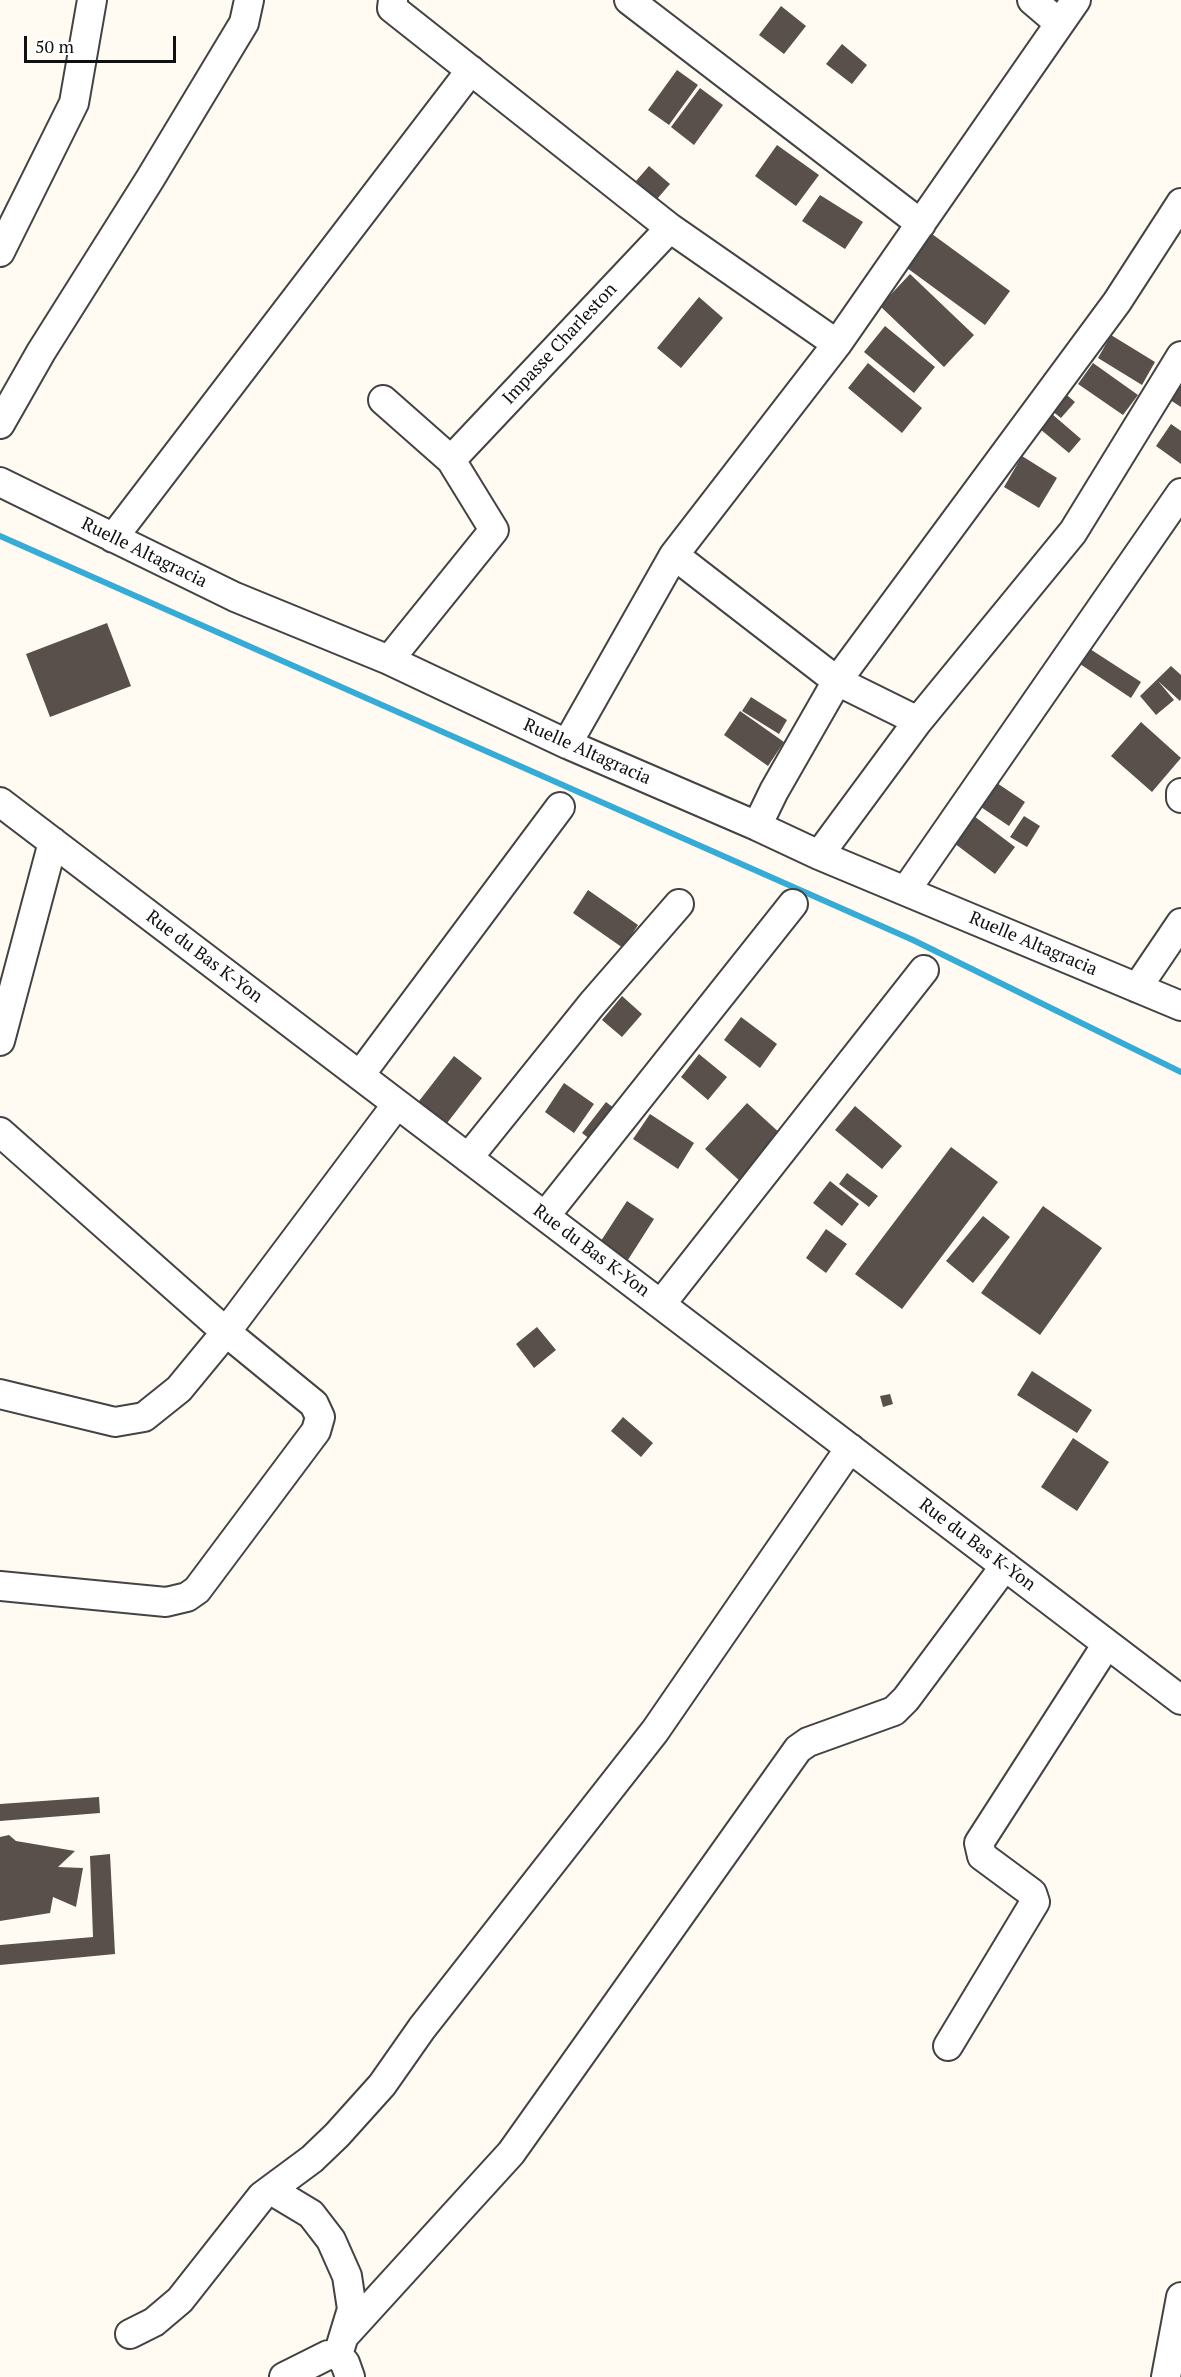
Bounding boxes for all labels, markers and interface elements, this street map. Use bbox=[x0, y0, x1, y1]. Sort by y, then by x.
scale bar bbox=[27, 24, 178, 62]
text: 50 m bbox=[35, 34, 74, 58]
street label: Impasse Charleston bbox=[498, 279, 622, 409]
street label: Ruelle Altagracia bbox=[78, 513, 210, 593]
street label: Ruelle Altagracia bbox=[520, 714, 654, 790]
street label: Rue du Bas K-Yon bbox=[141, 906, 267, 1008]
street label: Ruelle Altagracia bbox=[966, 907, 1100, 981]
street label: Rue du Bas K-Yon bbox=[528, 1200, 654, 1302]
street label: Rue du Bas K-Yon bbox=[914, 1494, 1040, 1596]

